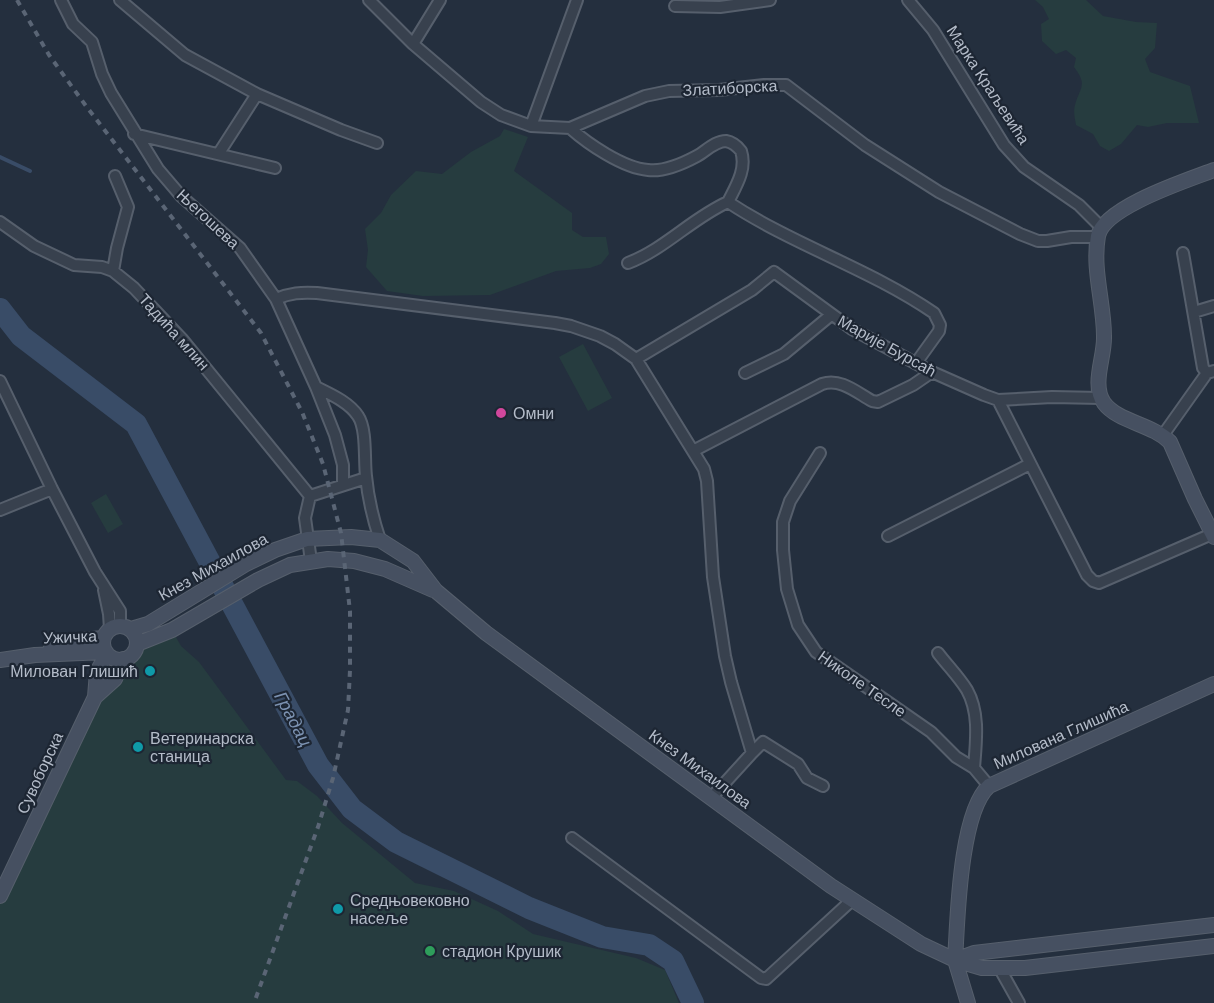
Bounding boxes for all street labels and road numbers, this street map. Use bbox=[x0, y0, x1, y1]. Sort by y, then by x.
street label: Марка Краљевића bbox=[942, 22, 1034, 148]
street label: Златиборска bbox=[682, 75, 778, 101]
street label: Његошева bbox=[172, 185, 244, 253]
street label: Тадића млин bbox=[134, 289, 214, 375]
street label: Марије Бурсаћ bbox=[834, 310, 940, 382]
street label: Кнез Михаилова bbox=[155, 528, 271, 606]
street label: Ужичка bbox=[43, 626, 97, 648]
street label: Николе Тесле bbox=[814, 646, 910, 722]
street label: Милована Глишића bbox=[990, 696, 1132, 774]
street label: Кнез Михаилова bbox=[645, 725, 756, 813]
street label: Сувоборска bbox=[12, 729, 68, 817]

